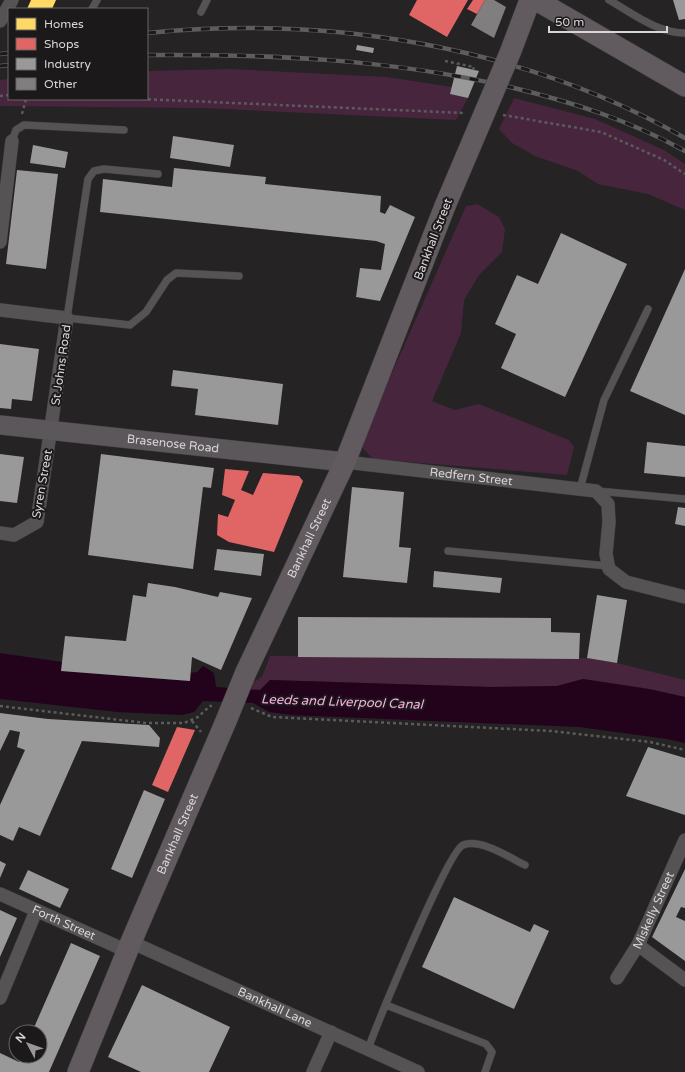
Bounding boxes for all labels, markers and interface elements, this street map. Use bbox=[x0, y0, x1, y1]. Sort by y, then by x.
legend bbox=[8, 8, 148, 100]
scale bar bbox=[549, 8, 667, 34]
text: 50 m bbox=[555, 15, 584, 29]
text: Homes bbox=[44, 17, 84, 31]
text: Shops bbox=[44, 37, 79, 51]
text: Industry bbox=[44, 57, 91, 71]
text: Other bbox=[44, 77, 77, 91]
street label: Bankhall Street bbox=[411, 196, 455, 282]
street label: St Johns Road bbox=[48, 324, 74, 406]
street label: Brasenose Road bbox=[126, 432, 220, 455]
street label: Syren Street bbox=[29, 448, 55, 519]
street label: Redfern Street bbox=[429, 465, 514, 488]
street label: Bankhall Street bbox=[284, 496, 334, 580]
water label: Leeds and Liverpool Canal bbox=[261, 691, 425, 713]
street label: Bankhall Street bbox=[154, 791, 201, 876]
street label: Miskelly Street bbox=[630, 869, 677, 951]
street label: Forth Street bbox=[30, 902, 98, 943]
street label: Bankhall Lane bbox=[236, 984, 314, 1030]
north arrow bbox=[8, 1024, 48, 1064]
text: N bbox=[13, 1030, 29, 1045]

